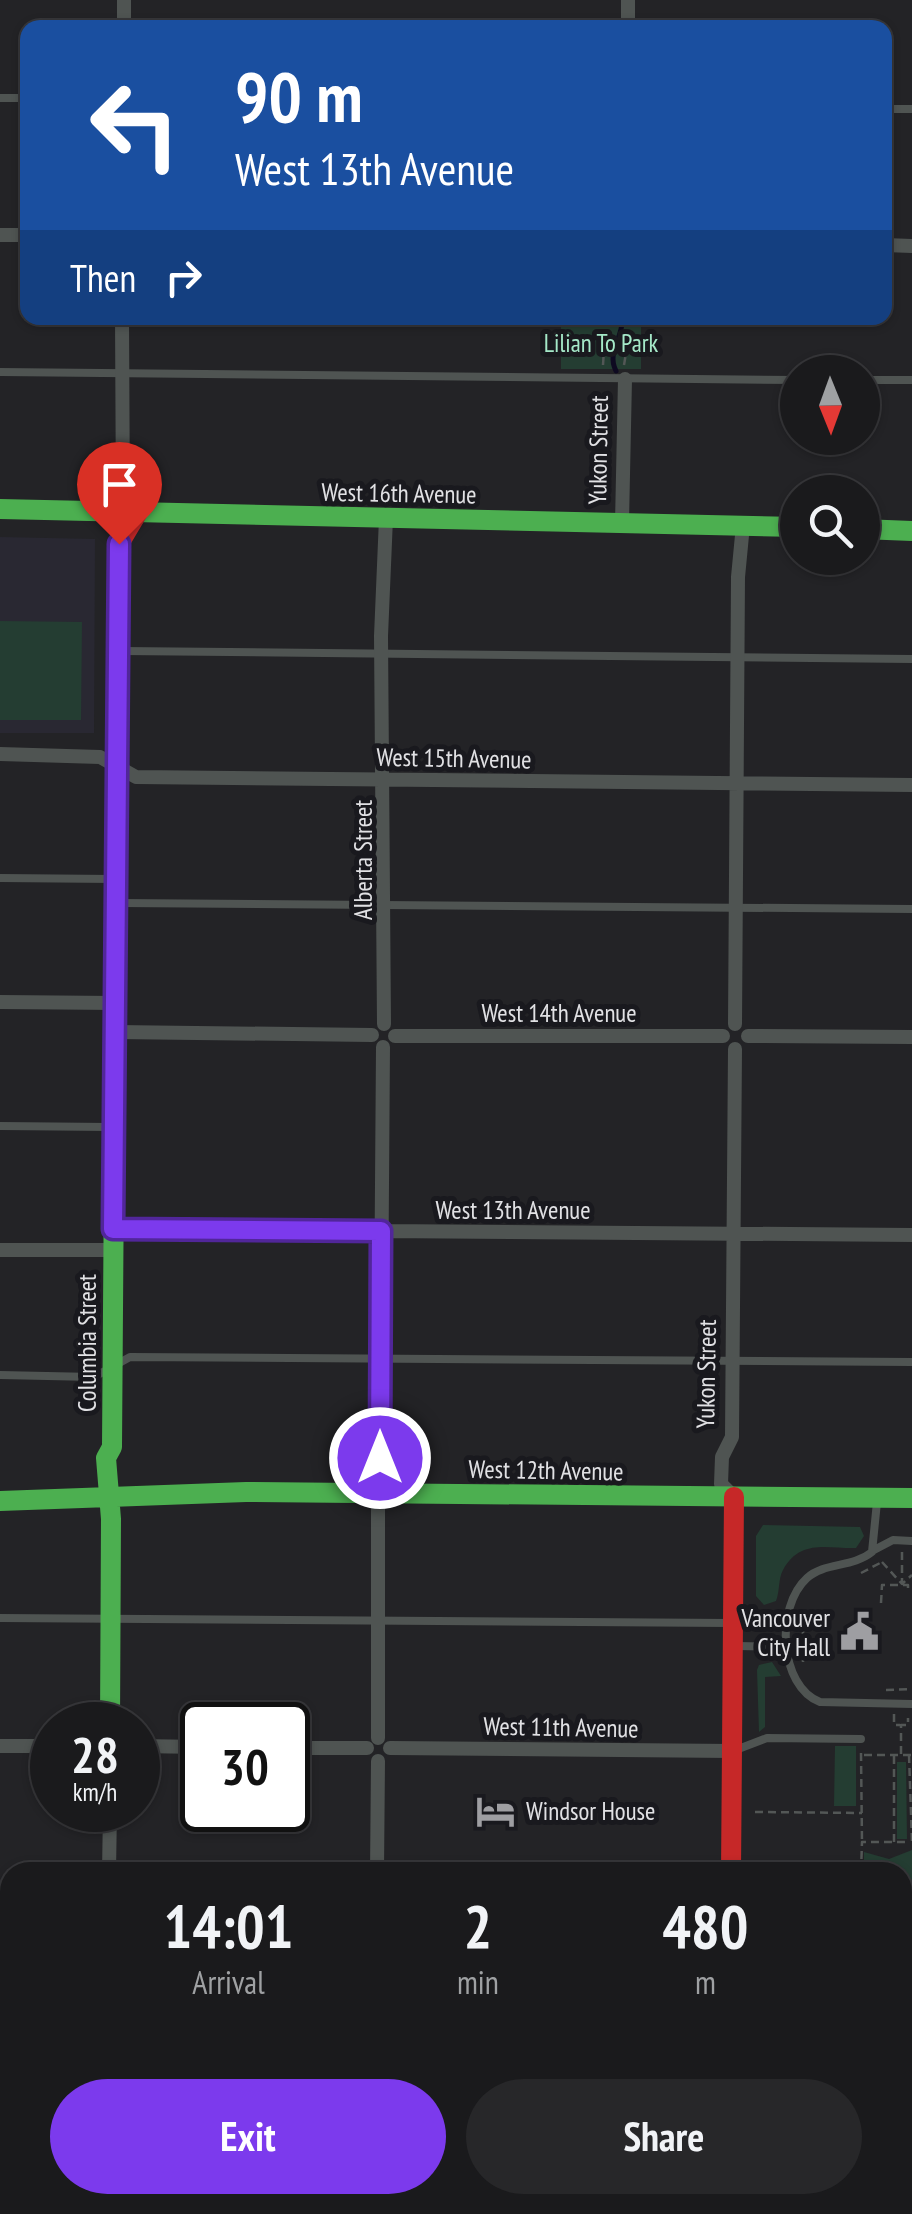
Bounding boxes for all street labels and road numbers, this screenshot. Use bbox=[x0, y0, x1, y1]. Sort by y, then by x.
street label: Yukon Street bbox=[581, 395, 615, 505]
street label: West 16th Avenue bbox=[321, 476, 477, 510]
street label: West 15th Avenue bbox=[376, 741, 532, 775]
street label: Alberta Street bbox=[347, 800, 379, 920]
street label: West 14th Avenue bbox=[481, 997, 637, 1029]
street label: West 13th Avenue bbox=[435, 1194, 591, 1226]
street label: Columbia Street bbox=[71, 1274, 103, 1412]
street label: Yukon Street bbox=[689, 1319, 723, 1429]
street label: West 12th Avenue bbox=[468, 1453, 624, 1487]
street label: West 11th Avenue bbox=[483, 1710, 639, 1744]

